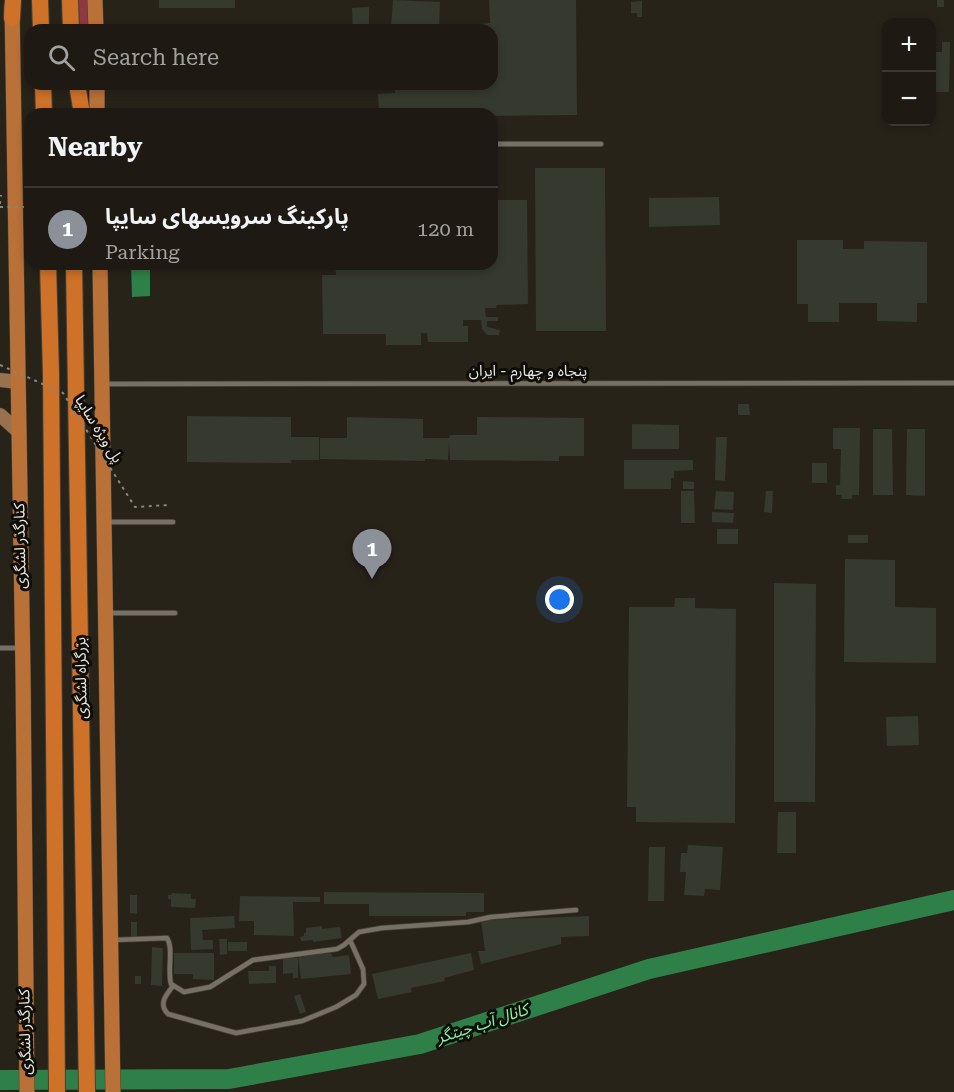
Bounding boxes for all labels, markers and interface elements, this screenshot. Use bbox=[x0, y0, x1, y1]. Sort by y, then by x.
map controls bbox=[882, 18, 936, 126]
button: + bbox=[882, 18, 936, 72]
search box bbox=[24, 24, 498, 90]
icon: search bbox=[45, 41, 78, 74]
text: Search here bbox=[93, 45, 219, 70]
button: − bbox=[882, 72, 936, 126]
text: Nearby bbox=[48, 132, 142, 162]
text: پارکینگ سرویسهای سایپا bbox=[105, 204, 349, 229]
text: 1 bbox=[62, 217, 73, 241]
text: 120 m bbox=[417, 217, 474, 241]
text: Parking bbox=[105, 240, 180, 264]
street label: پنجاه و چهارم - ایران bbox=[469, 362, 587, 382]
street label: پل ویژه سایپا bbox=[70, 392, 127, 467]
street label: کنارگذر لشگری bbox=[10, 502, 30, 589]
pin: 1 bbox=[352, 530, 392, 579]
your location bbox=[545, 585, 574, 614]
street label: بزرگراه لشگری bbox=[71, 637, 91, 719]
street label: کنارگذر لشگری bbox=[15, 988, 35, 1075]
water label: کانال آب چیتگر bbox=[432, 999, 534, 1049]

